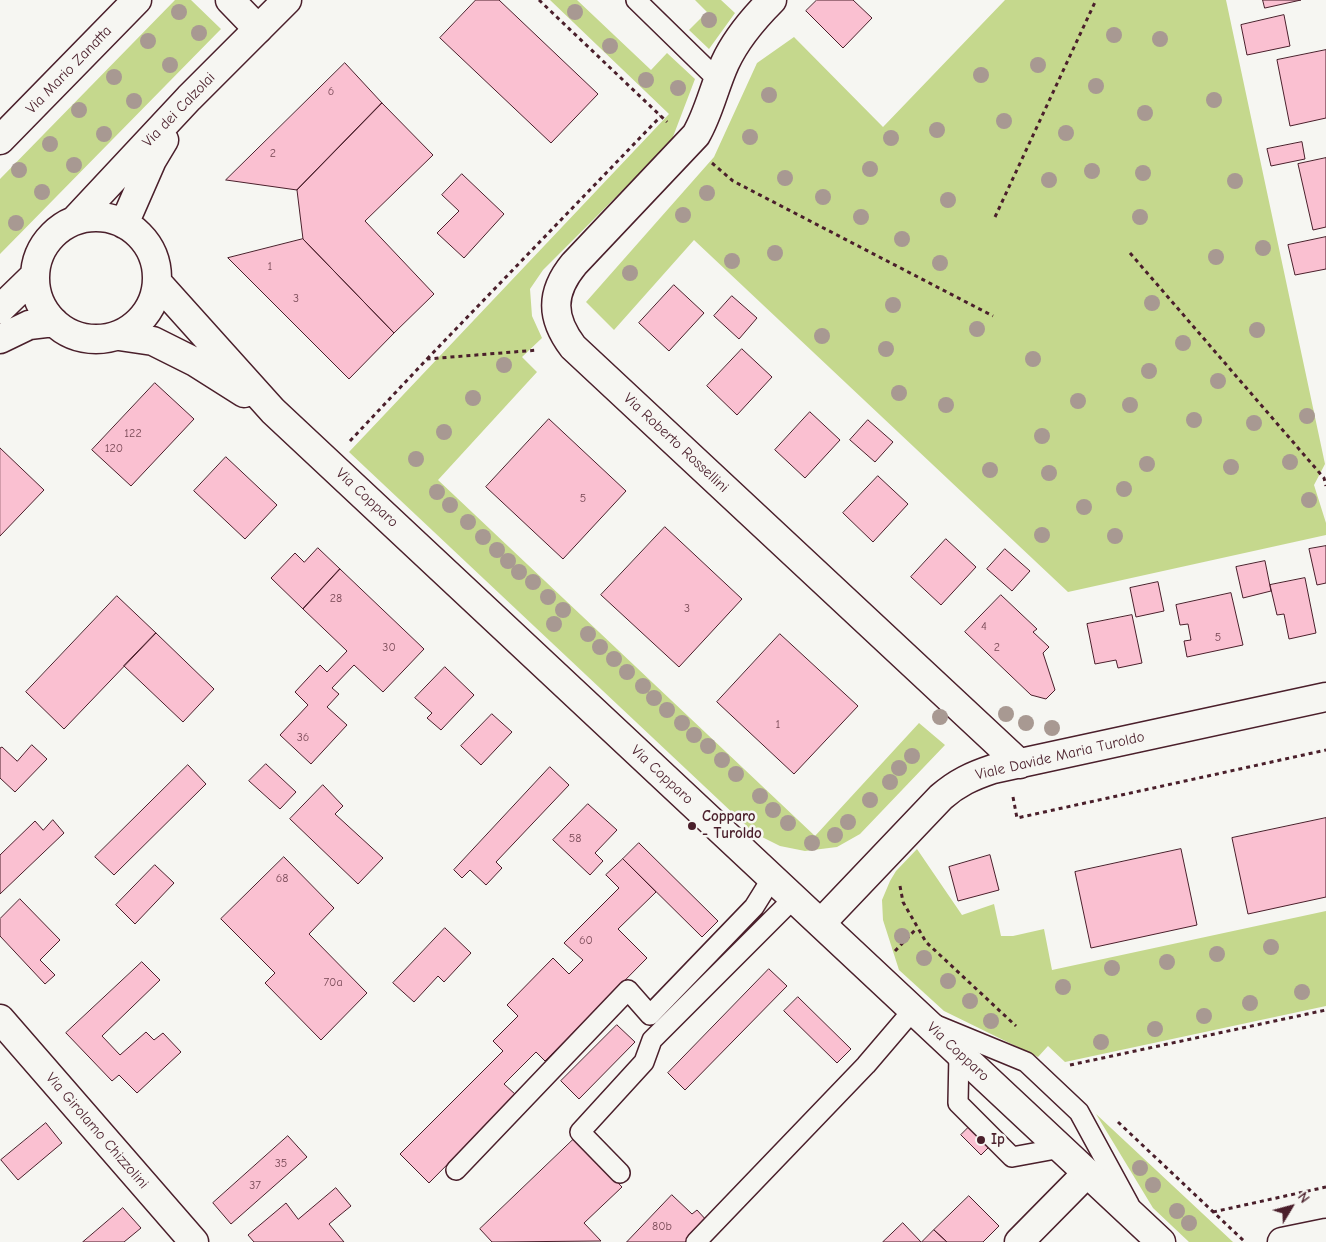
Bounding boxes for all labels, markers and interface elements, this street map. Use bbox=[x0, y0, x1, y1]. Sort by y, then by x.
street label: Via Mario Zanatta bbox=[23, 22, 115, 118]
street label: Via dei Calzolai bbox=[139, 69, 219, 151]
house number: 6 bbox=[328, 85, 334, 99]
house number: 2 bbox=[270, 147, 276, 161]
house number: 1 bbox=[268, 260, 272, 274]
house number: 3 bbox=[293, 292, 299, 306]
street label: Via Roberto Rossellini bbox=[620, 390, 732, 496]
house number: 122 bbox=[124, 427, 142, 441]
house number: 120 bbox=[105, 442, 123, 456]
street label: Via Copparo bbox=[332, 465, 402, 531]
house number: 5 bbox=[580, 492, 586, 506]
house number: 28 bbox=[330, 592, 342, 606]
house number: 3 bbox=[684, 602, 690, 616]
house number: 4 bbox=[981, 620, 987, 634]
house number: 5 bbox=[1215, 631, 1221, 645]
house number: 30 bbox=[382, 641, 396, 655]
house number: 2 bbox=[994, 641, 1000, 655]
house number: 1 bbox=[776, 718, 780, 732]
street label: Viale Davide Maria Turoldo bbox=[974, 728, 1146, 784]
house number: 36 bbox=[297, 731, 309, 745]
street label: Via Copparo bbox=[627, 742, 697, 808]
place label: Copparo - Turoldo bbox=[702, 808, 762, 843]
marker: Copparo - Turoldo bbox=[686, 820, 698, 832]
house number: 58 bbox=[569, 832, 581, 846]
house number: 68 bbox=[276, 872, 288, 886]
house number: 60 bbox=[579, 934, 593, 948]
house number: 70a bbox=[323, 976, 343, 990]
street label: Via Copparo bbox=[923, 1019, 993, 1085]
street label: Via Girolamo Chizzolini bbox=[42, 1069, 152, 1193]
place label: Ip bbox=[991, 1131, 1005, 1149]
marker: Ip bbox=[975, 1134, 987, 1146]
house number: 35 bbox=[275, 1157, 287, 1171]
house number: 37 bbox=[249, 1179, 261, 1193]
north arrow bbox=[1266, 1182, 1316, 1232]
text: N bbox=[1294, 1189, 1313, 1206]
house number: 80b bbox=[652, 1220, 672, 1234]

